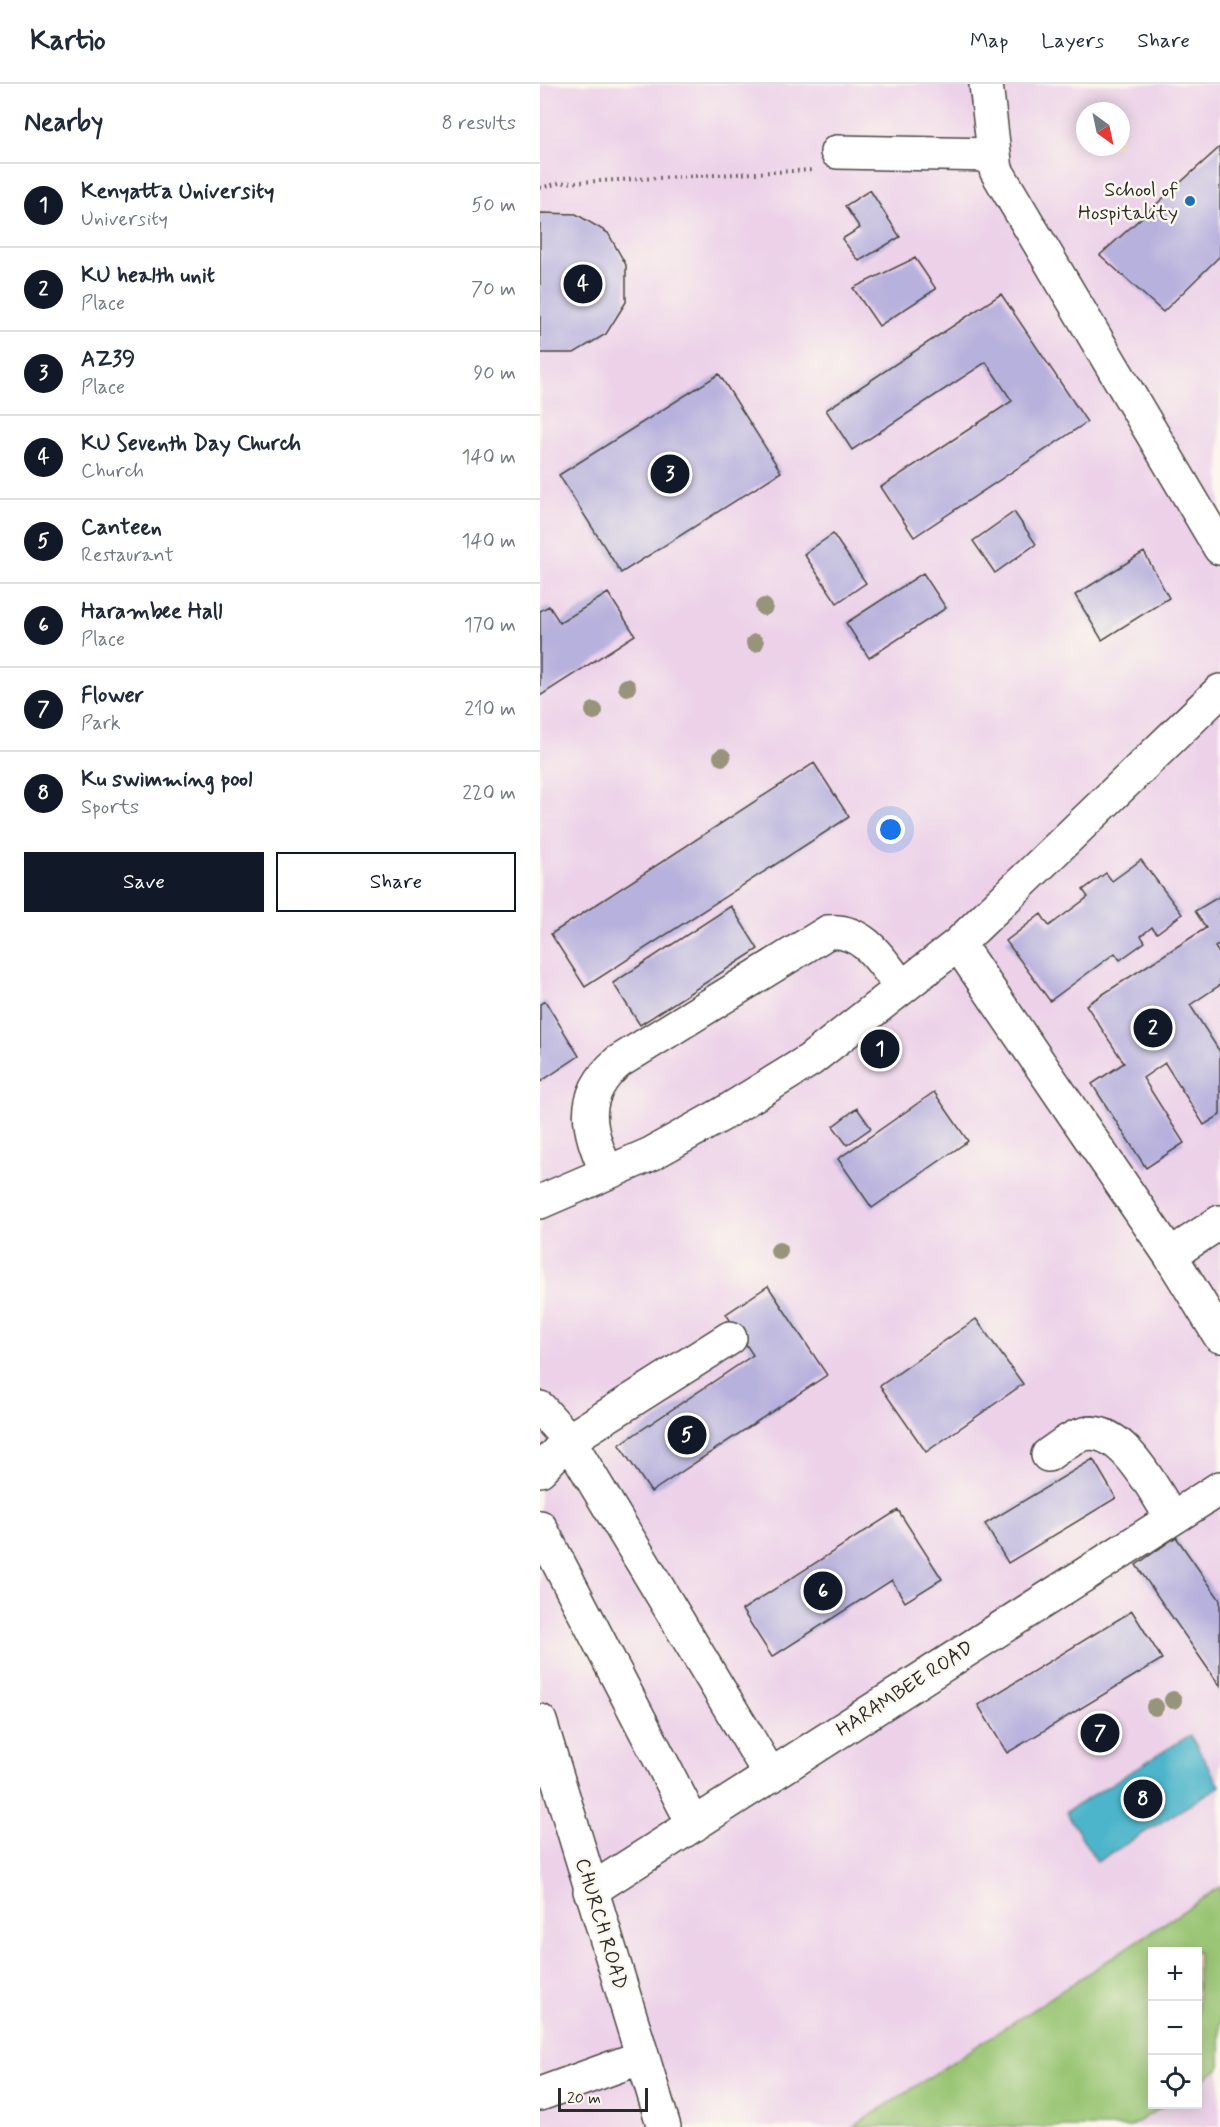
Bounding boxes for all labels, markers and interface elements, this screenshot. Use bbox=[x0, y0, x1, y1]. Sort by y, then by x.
text: Kartio bbox=[30, 23, 106, 60]
text: Map bbox=[970, 27, 1008, 55]
text: Layers bbox=[1041, 27, 1104, 55]
text: Share bbox=[1137, 27, 1190, 55]
north arrow bbox=[1076, 102, 1130, 156]
text: Nearby bbox=[24, 106, 103, 140]
text: 8 results bbox=[442, 110, 516, 137]
place label: School of Hospitality bbox=[1078, 177, 1178, 227]
text: Kenyatta University bbox=[81, 178, 275, 206]
text: 1 bbox=[39, 192, 48, 219]
text: 50 m bbox=[471, 192, 516, 219]
marker: School of Hospitality bbox=[1183, 194, 1197, 208]
text: University bbox=[81, 206, 168, 233]
text: KU health unit bbox=[81, 262, 215, 290]
pin: 4 bbox=[564, 262, 603, 306]
text: 2 bbox=[39, 276, 48, 303]
text: 70 m bbox=[471, 276, 516, 303]
text: Place bbox=[81, 290, 125, 317]
text: AZ39 bbox=[81, 346, 135, 374]
text: 3 bbox=[39, 360, 48, 387]
text: 90 m bbox=[473, 360, 516, 387]
text: Place bbox=[81, 374, 125, 401]
text: KU Seventh Day Church bbox=[81, 430, 301, 458]
text: 4 bbox=[38, 444, 49, 471]
text: 140 m bbox=[462, 444, 516, 471]
pin: 3 bbox=[650, 452, 690, 496]
text: Church bbox=[81, 458, 144, 485]
text: Canteen bbox=[81, 514, 162, 542]
text: 5 bbox=[38, 528, 50, 555]
text: 140 m bbox=[462, 528, 516, 555]
text: Restaurant bbox=[81, 542, 174, 569]
text: Harambee Hall bbox=[81, 598, 222, 626]
text: 6 bbox=[38, 612, 49, 639]
text: 170 m bbox=[464, 612, 516, 639]
text: Place bbox=[81, 626, 125, 653]
text: Flower bbox=[81, 682, 144, 710]
text: 7 bbox=[37, 696, 50, 723]
text: 210 m bbox=[464, 696, 516, 723]
text: Park bbox=[81, 710, 121, 737]
text: Ku swimming pool bbox=[81, 766, 252, 794]
text: 8 bbox=[38, 780, 49, 807]
text: 220 m bbox=[462, 780, 516, 807]
text: Sports bbox=[81, 794, 139, 821]
your location bbox=[876, 815, 905, 844]
button: Save bbox=[24, 852, 264, 912]
button: Share bbox=[276, 852, 516, 912]
pin: 2 bbox=[1134, 1006, 1172, 1050]
pin: 1 bbox=[860, 1026, 900, 1072]
pin: 5 bbox=[668, 1412, 706, 1458]
pin: 6 bbox=[804, 1568, 842, 1614]
street label: HARAMBEE ROAD bbox=[831, 1635, 979, 1743]
pin: 7 bbox=[1080, 1710, 1120, 1756]
pin: 8 bbox=[1124, 1776, 1162, 1822]
street label: CHURCH ROAD bbox=[568, 1855, 634, 1993]
map controls bbox=[1148, 1947, 1202, 2109]
button: + bbox=[1148, 1947, 1202, 2001]
button: − bbox=[1148, 2001, 1202, 2055]
button: locate bbox=[1148, 2055, 1202, 2109]
scale bar bbox=[558, 2085, 648, 2112]
text: 20 m bbox=[567, 2088, 601, 2109]

